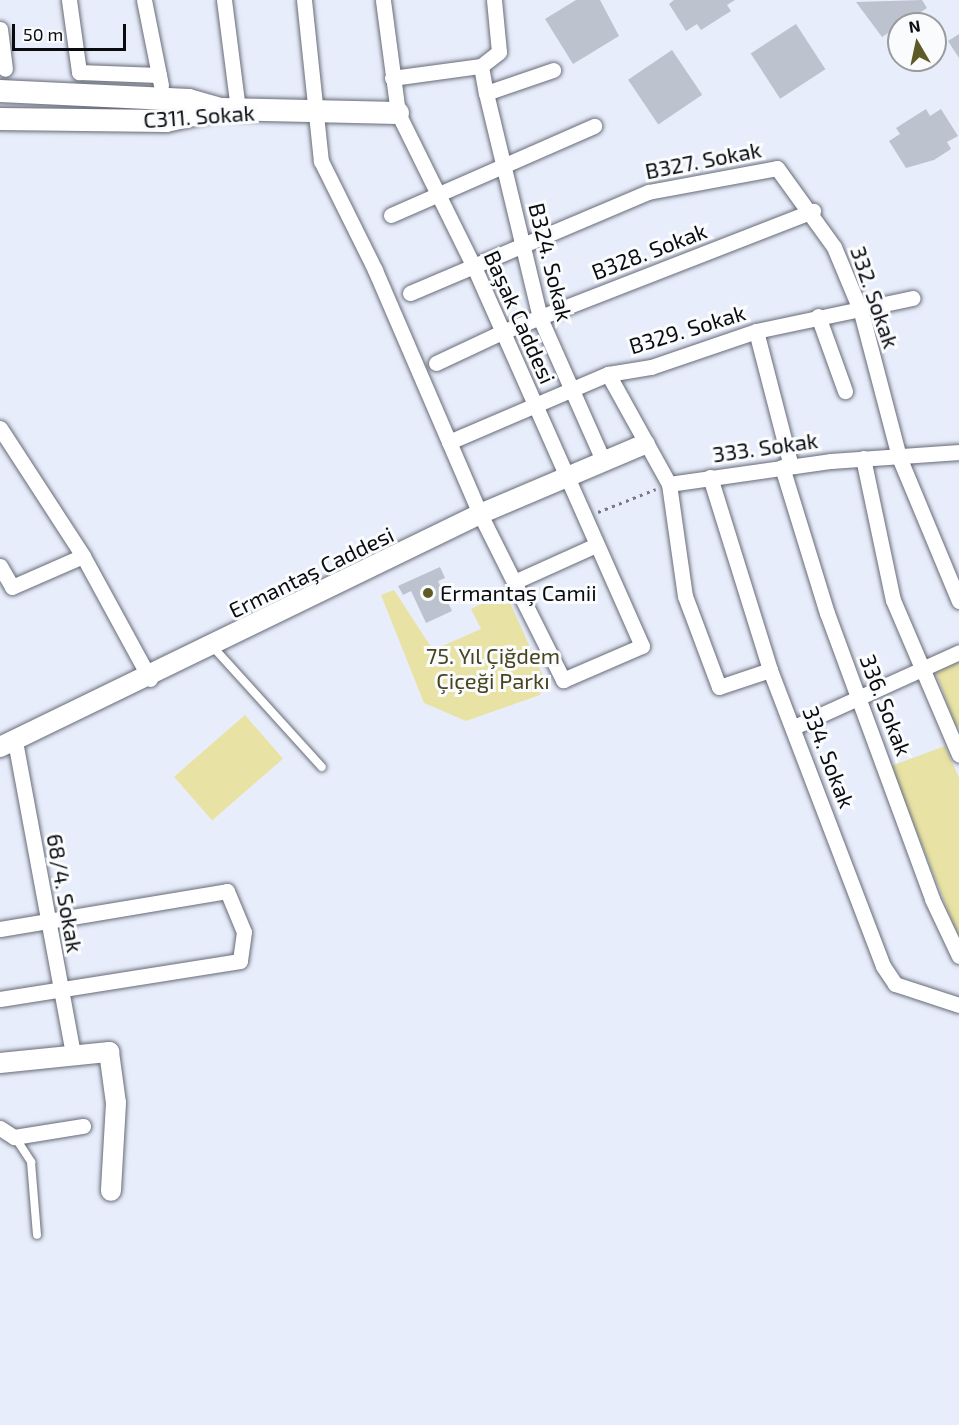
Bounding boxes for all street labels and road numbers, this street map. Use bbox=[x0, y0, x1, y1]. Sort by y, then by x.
street label: C311. Sokak bbox=[142, 99, 256, 133]
street label: B327. Sokak bbox=[643, 136, 763, 184]
street label: B324. Sokak bbox=[524, 200, 578, 324]
street label: B328. Sokak bbox=[588, 217, 710, 285]
street label: 332. Sokak bbox=[845, 243, 905, 351]
street label: Başak Caddesi bbox=[479, 246, 561, 388]
street label: B329. Sokak bbox=[626, 299, 748, 359]
street label: 333. Sokak bbox=[711, 427, 819, 467]
street label: Ermantaş Caddesi bbox=[224, 521, 398, 623]
street label: 336. Sokak bbox=[855, 651, 917, 759]
street label: 334. Sokak bbox=[797, 702, 861, 812]
street label: 68/4. Sokak bbox=[42, 832, 88, 954]

